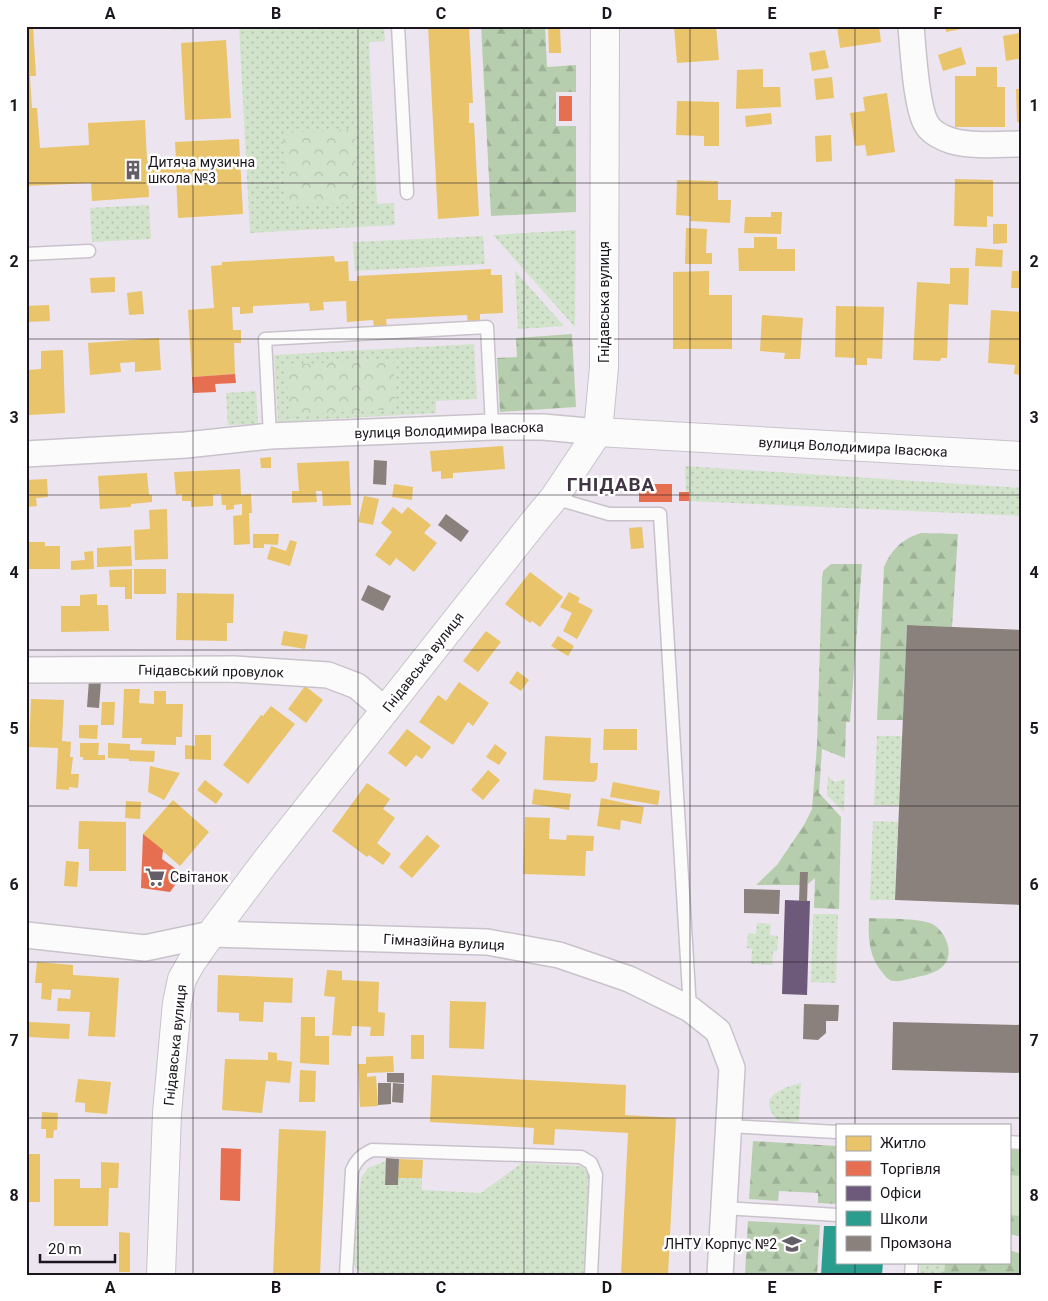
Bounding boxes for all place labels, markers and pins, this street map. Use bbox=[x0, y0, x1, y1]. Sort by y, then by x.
place label: Дитяча музична школа №3 bbox=[148, 154, 255, 186]
building icon: Дитяча музична школа №3 bbox=[122, 159, 144, 181]
supermarket icon: Світанок bbox=[144, 866, 166, 888]
place label: Світанок bbox=[170, 869, 229, 885]
school or university icon: ЛНТУ Корпус №2 bbox=[781, 1233, 803, 1255]
place label: ЛНТУ Корпус №2 bbox=[664, 1236, 777, 1252]

